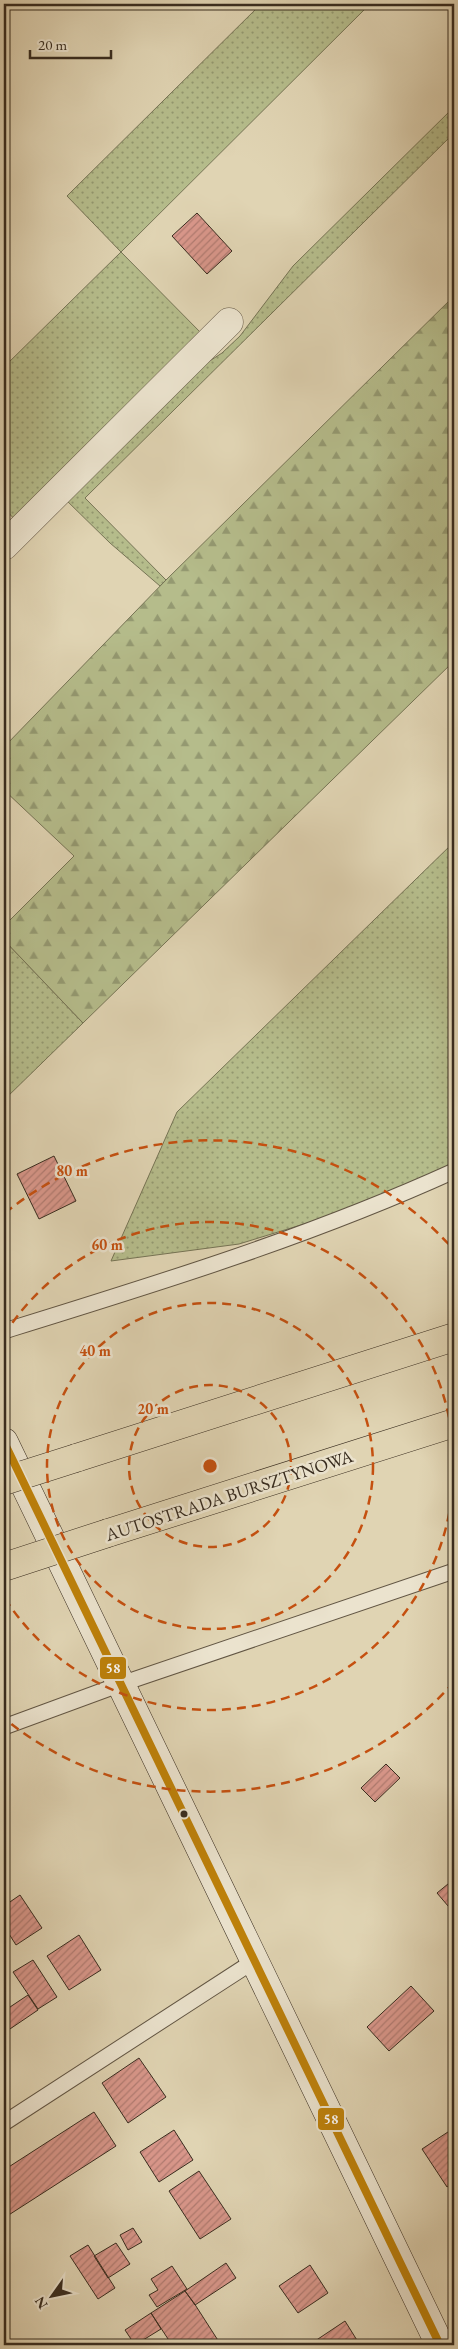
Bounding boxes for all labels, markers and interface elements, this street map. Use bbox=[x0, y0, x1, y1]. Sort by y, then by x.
scale bar bbox=[30, 28, 111, 60]
text: 20 m bbox=[38, 35, 67, 54]
text: 80 m bbox=[56, 1161, 88, 1180]
text: 60 m bbox=[91, 1235, 123, 1254]
text: 40 m bbox=[79, 1341, 111, 1360]
text: 20 m bbox=[137, 1399, 169, 1418]
street label: AUTOSTRADA BURSZTYNOWA bbox=[101, 1444, 356, 1546]
centre of rings bbox=[201, 1457, 219, 1475]
line badge: 58 bbox=[99, 1656, 127, 1680]
text: 58 bbox=[106, 1659, 120, 1677]
unlabelled marker bbox=[179, 1809, 189, 1819]
line badge: 58 bbox=[317, 2107, 345, 2131]
text: 58 bbox=[324, 2110, 338, 2128]
north arrow bbox=[28, 2272, 78, 2322]
text: N bbox=[30, 2293, 52, 2313]

